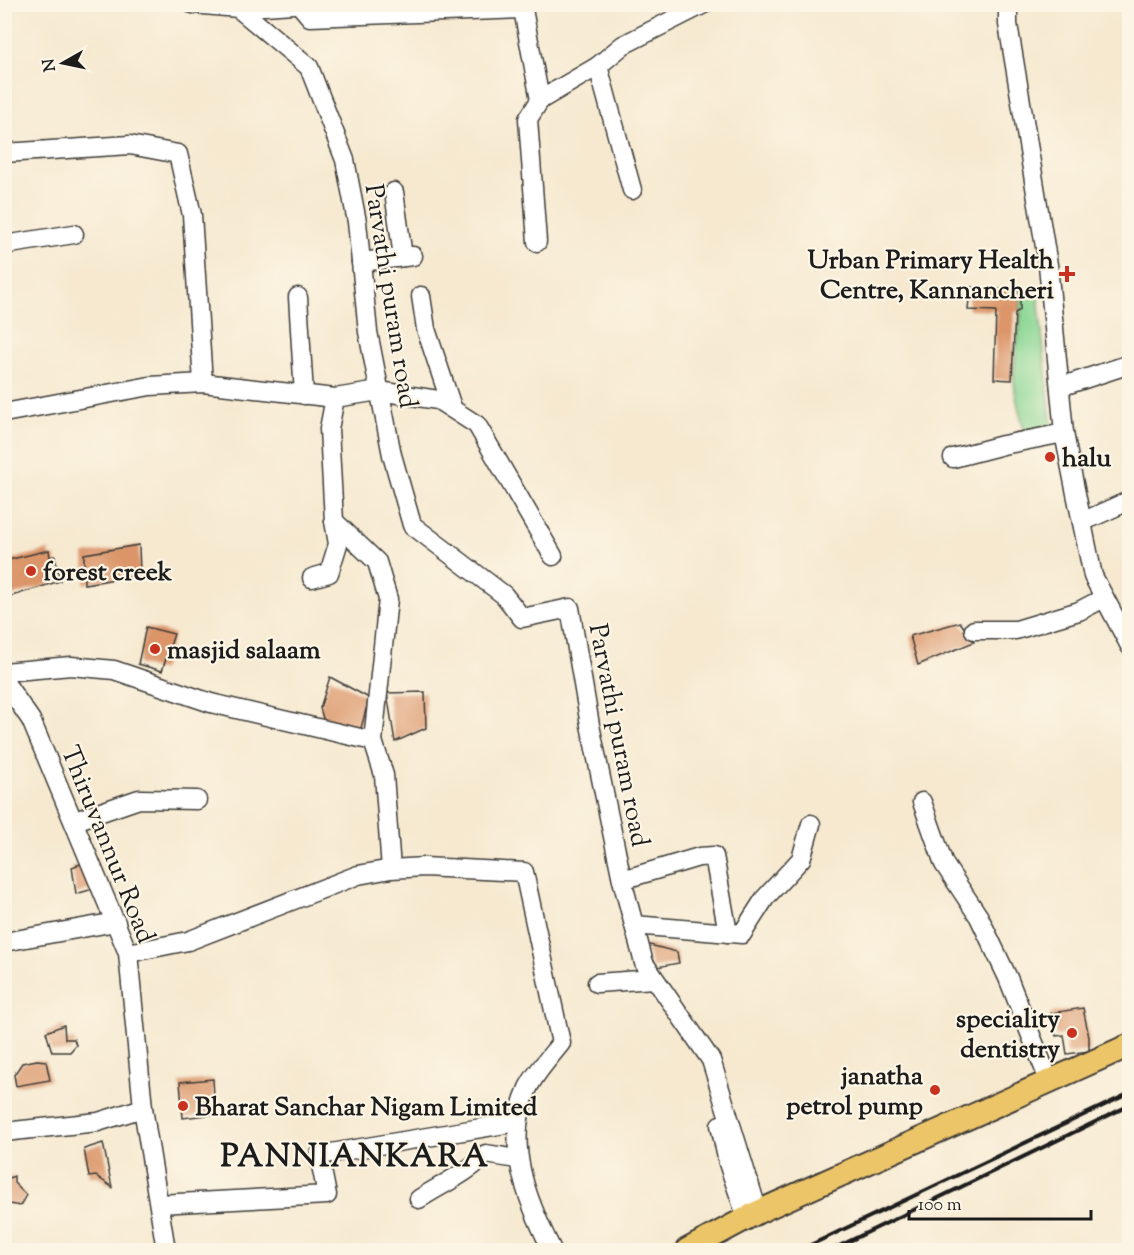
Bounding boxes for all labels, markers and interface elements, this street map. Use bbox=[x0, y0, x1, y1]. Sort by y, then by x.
north arrow bbox=[33, 33, 93, 93]
text: N bbox=[38, 57, 63, 73]
street label: Parvathi puram road bbox=[354, 182, 426, 411]
place label: Urban Primary Health Centre, Kannancheri bbox=[808, 243, 1055, 310]
marker: Urban Primary Health Centre, Kannancheri bbox=[1058, 265, 1076, 283]
place label: halu bbox=[1062, 441, 1111, 478]
marker: halu bbox=[1043, 450, 1057, 464]
place label: forest creek bbox=[43, 555, 173, 592]
marker: forest creek bbox=[24, 564, 38, 578]
street label: Parvathi puram road bbox=[578, 621, 657, 850]
place label: masjid salaam bbox=[167, 633, 321, 670]
marker: masjid salaam bbox=[148, 642, 162, 656]
street label: Thiruvannur Road bbox=[50, 741, 163, 950]
place label: speciality dentistry bbox=[956, 1002, 1060, 1069]
marker: speciality dentistry bbox=[1065, 1026, 1079, 1040]
place label: janatha petrol pump bbox=[786, 1059, 923, 1126]
marker: janatha petrol pump bbox=[928, 1083, 942, 1097]
place label: Bharat Sanchar Nigam Limited bbox=[195, 1090, 538, 1127]
marker: Bharat Sanchar Nigam Limited bbox=[176, 1099, 190, 1113]
district label: PANNIANKARA bbox=[221, 1135, 489, 1181]
scale bar bbox=[909, 1183, 1090, 1221]
text: 100 m bbox=[918, 1193, 962, 1219]

